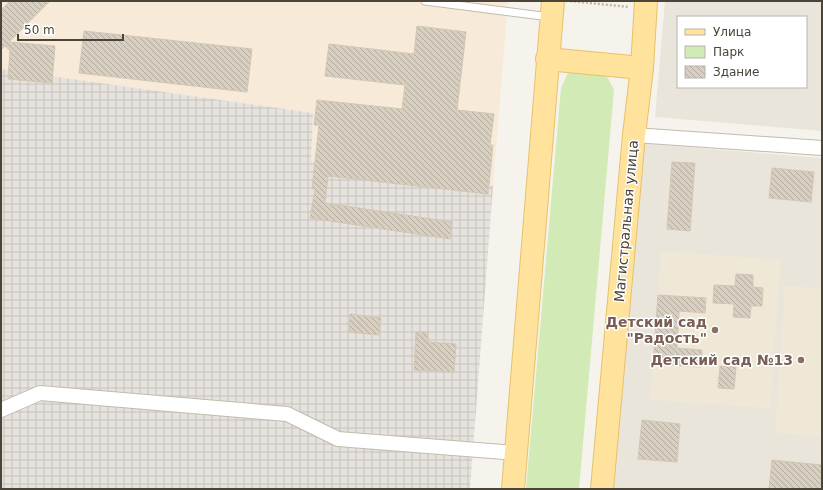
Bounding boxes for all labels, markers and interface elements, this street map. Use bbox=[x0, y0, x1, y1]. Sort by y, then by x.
scale bar bbox=[18, 16, 123, 42]
legend bbox=[677, 16, 807, 88]
text: 50 m bbox=[24, 23, 55, 37]
text: Улица bbox=[713, 25, 751, 39]
text: Парк bbox=[713, 45, 744, 59]
text: Здание bbox=[713, 65, 759, 79]
street label: Магистральная улица bbox=[611, 139, 641, 303]
place label: Детский сад "Радость" bbox=[606, 314, 707, 346]
marker: Детский сад "Радость" bbox=[710, 325, 720, 335]
place label: Детский сад №13 bbox=[650, 352, 793, 368]
marker: Детский сад №13 bbox=[796, 355, 806, 365]

